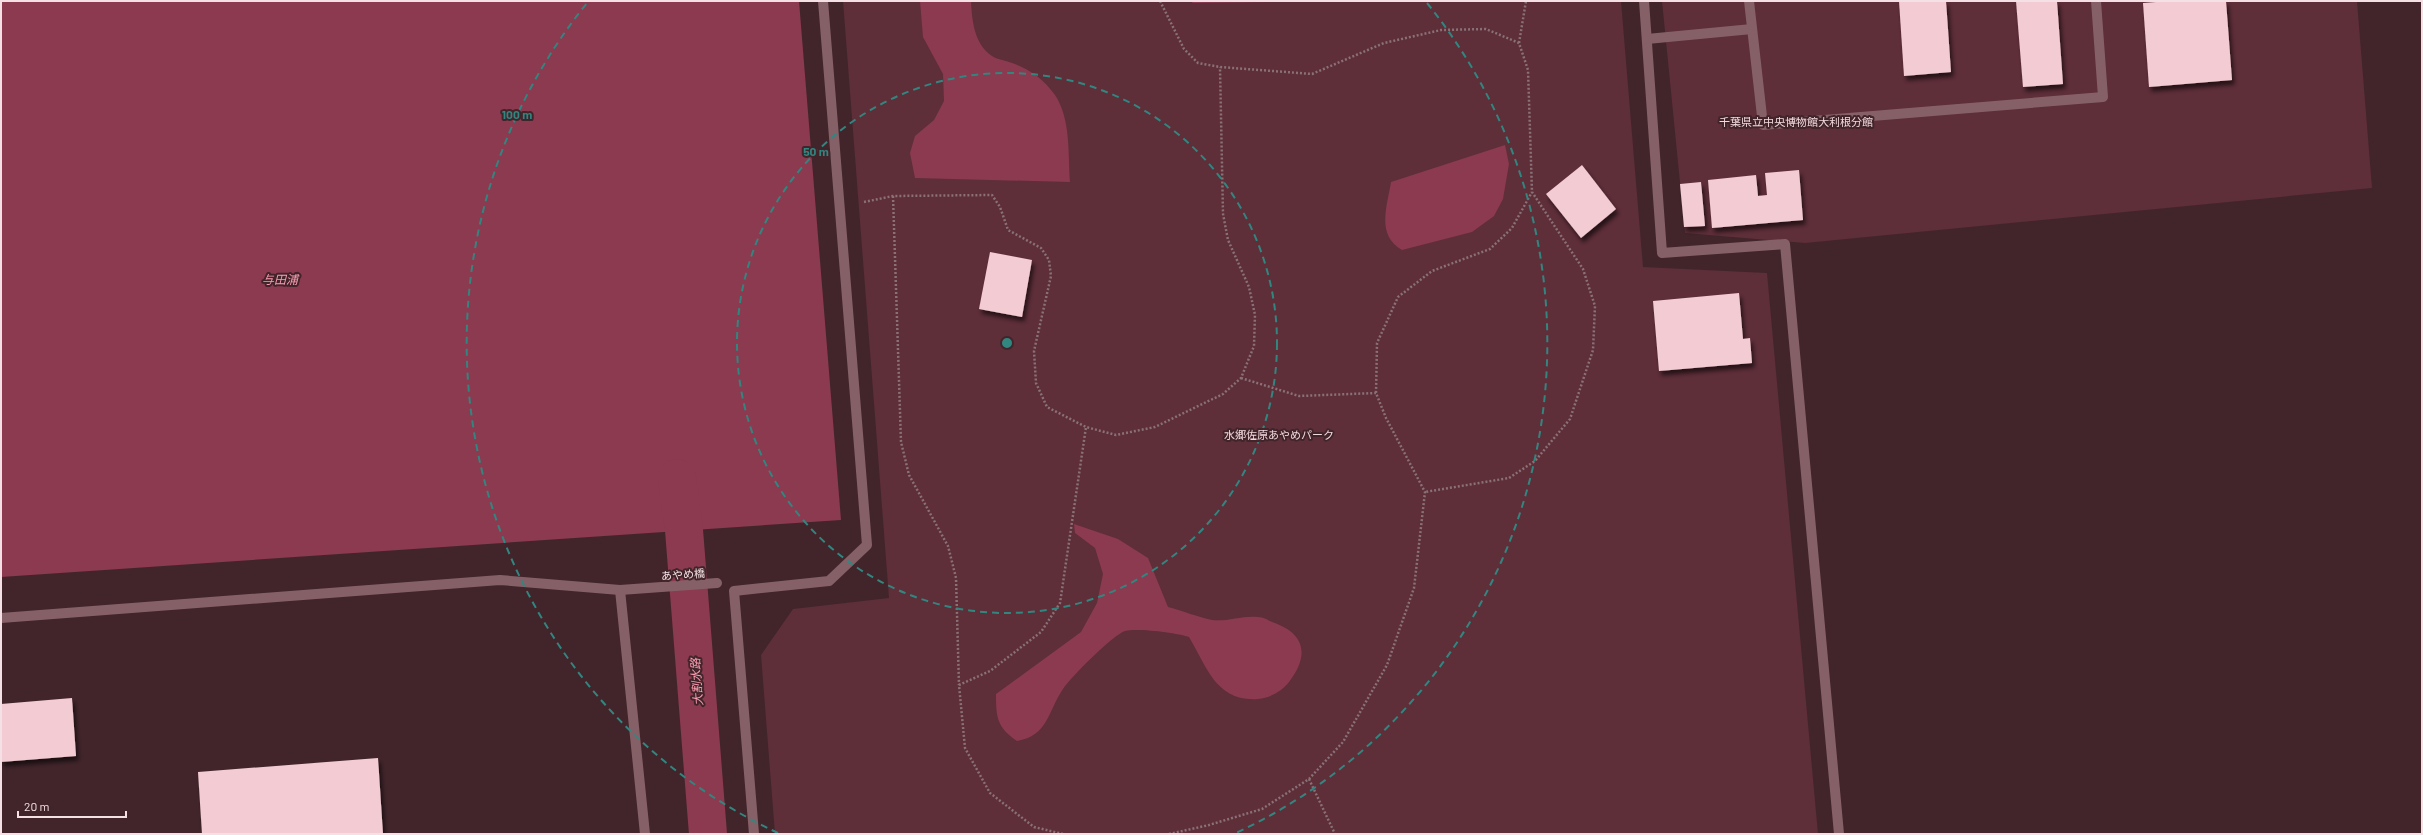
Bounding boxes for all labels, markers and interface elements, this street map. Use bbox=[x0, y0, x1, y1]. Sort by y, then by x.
text: 100 m bbox=[502, 107, 532, 121]
park label: 千葉県立中央博物館大利根分館 bbox=[1719, 115, 1873, 128]
text: 50 m bbox=[803, 144, 829, 158]
water label: 与田浦 bbox=[262, 272, 300, 286]
centre of rings bbox=[1000, 336, 1014, 350]
park label: 水郷佐原あやめパーク bbox=[1224, 428, 1334, 441]
street label: あやめ橋 bbox=[661, 566, 705, 582]
water label: 大割水路 bbox=[687, 657, 705, 706]
scale bar bbox=[18, 793, 126, 819]
text: 20 m bbox=[24, 799, 50, 813]

